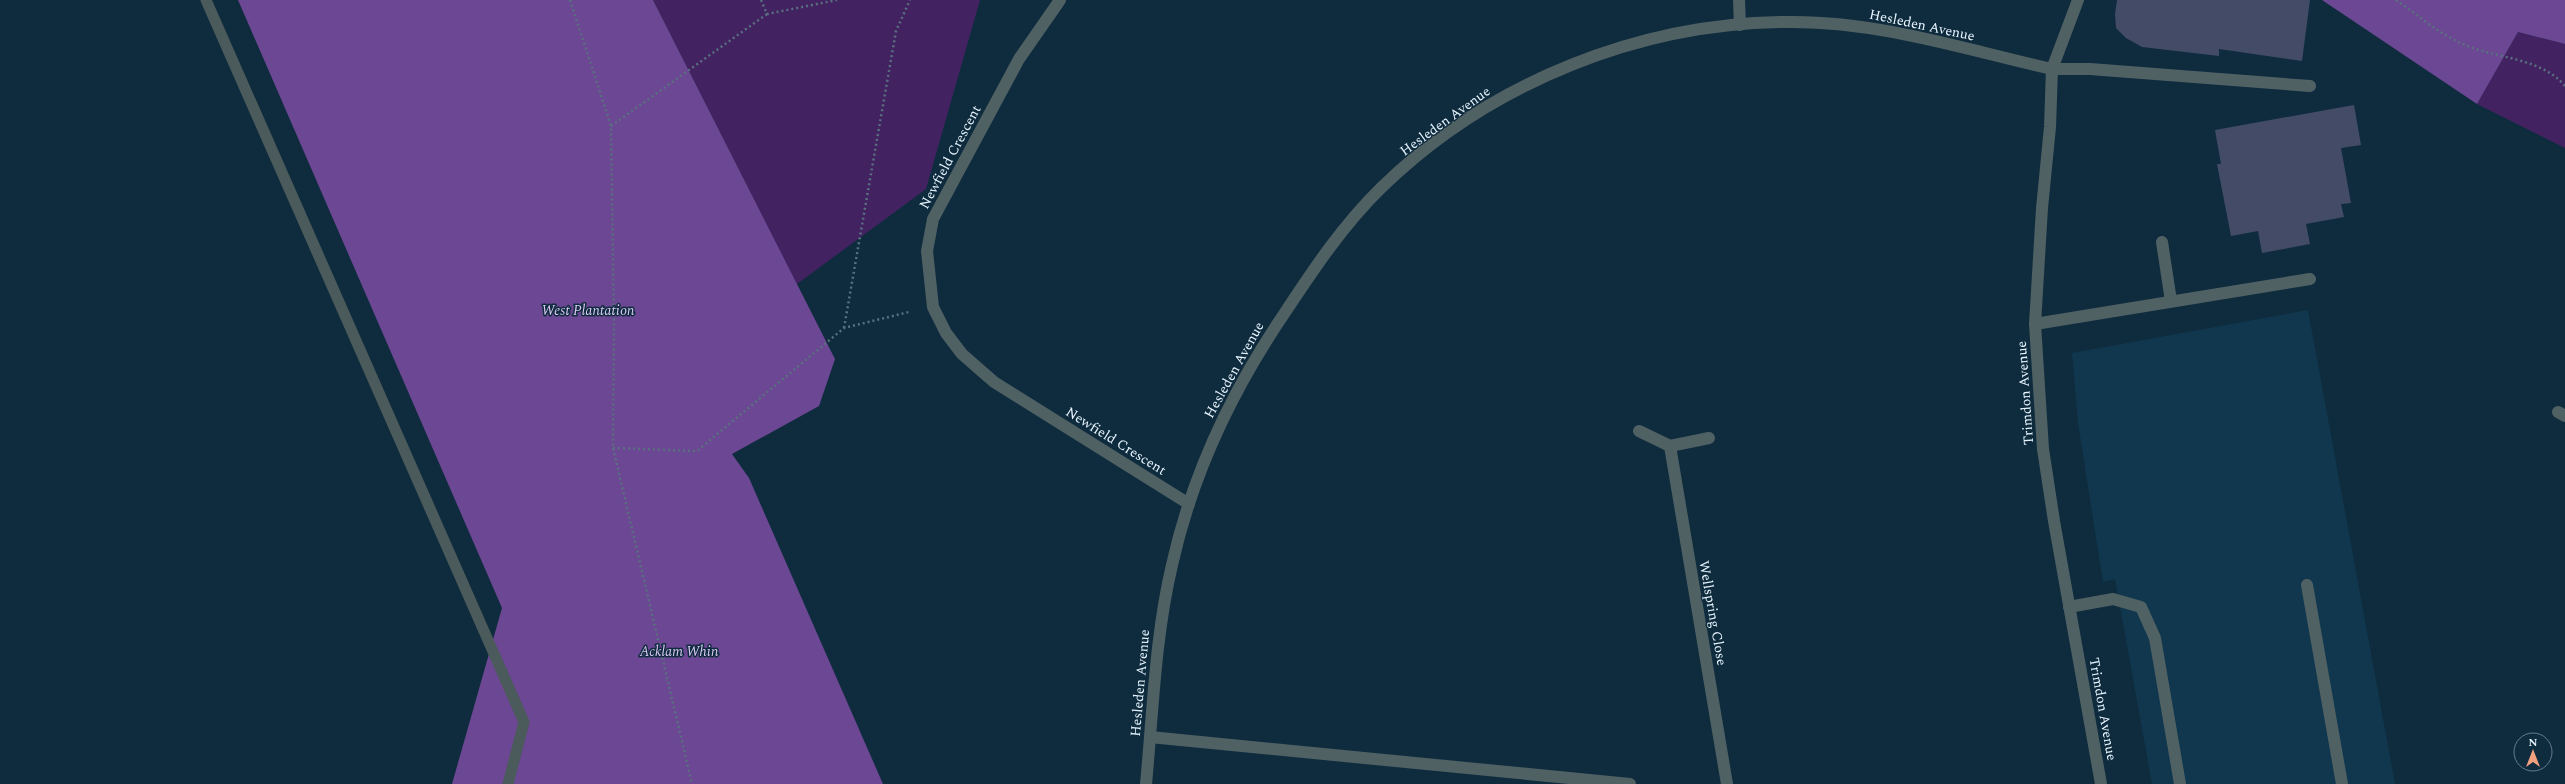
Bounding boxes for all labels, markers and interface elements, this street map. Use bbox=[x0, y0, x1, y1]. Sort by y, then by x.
street label: Hesleden Avenue bbox=[1867, 4, 1977, 46]
street label: Hesleden Avenue bbox=[1395, 81, 1495, 161]
street label: Newfield Crescent bbox=[914, 101, 986, 213]
park label: West Plantation bbox=[542, 300, 635, 321]
street label: Hesleden Avenue bbox=[1199, 318, 1269, 422]
street label: Trimdon Avenue bbox=[2011, 340, 2039, 446]
street label: Newfield Crescent bbox=[1062, 402, 1170, 480]
street label: Wellspring Close bbox=[1693, 559, 1733, 667]
street label: Hesleden Avenue bbox=[1125, 628, 1155, 737]
park label: Acklam Whin bbox=[639, 641, 719, 662]
street label: Trimdon Avenue bbox=[2084, 656, 2122, 762]
north arrow bbox=[2513, 732, 2553, 772]
text: N bbox=[2529, 734, 2538, 751]

